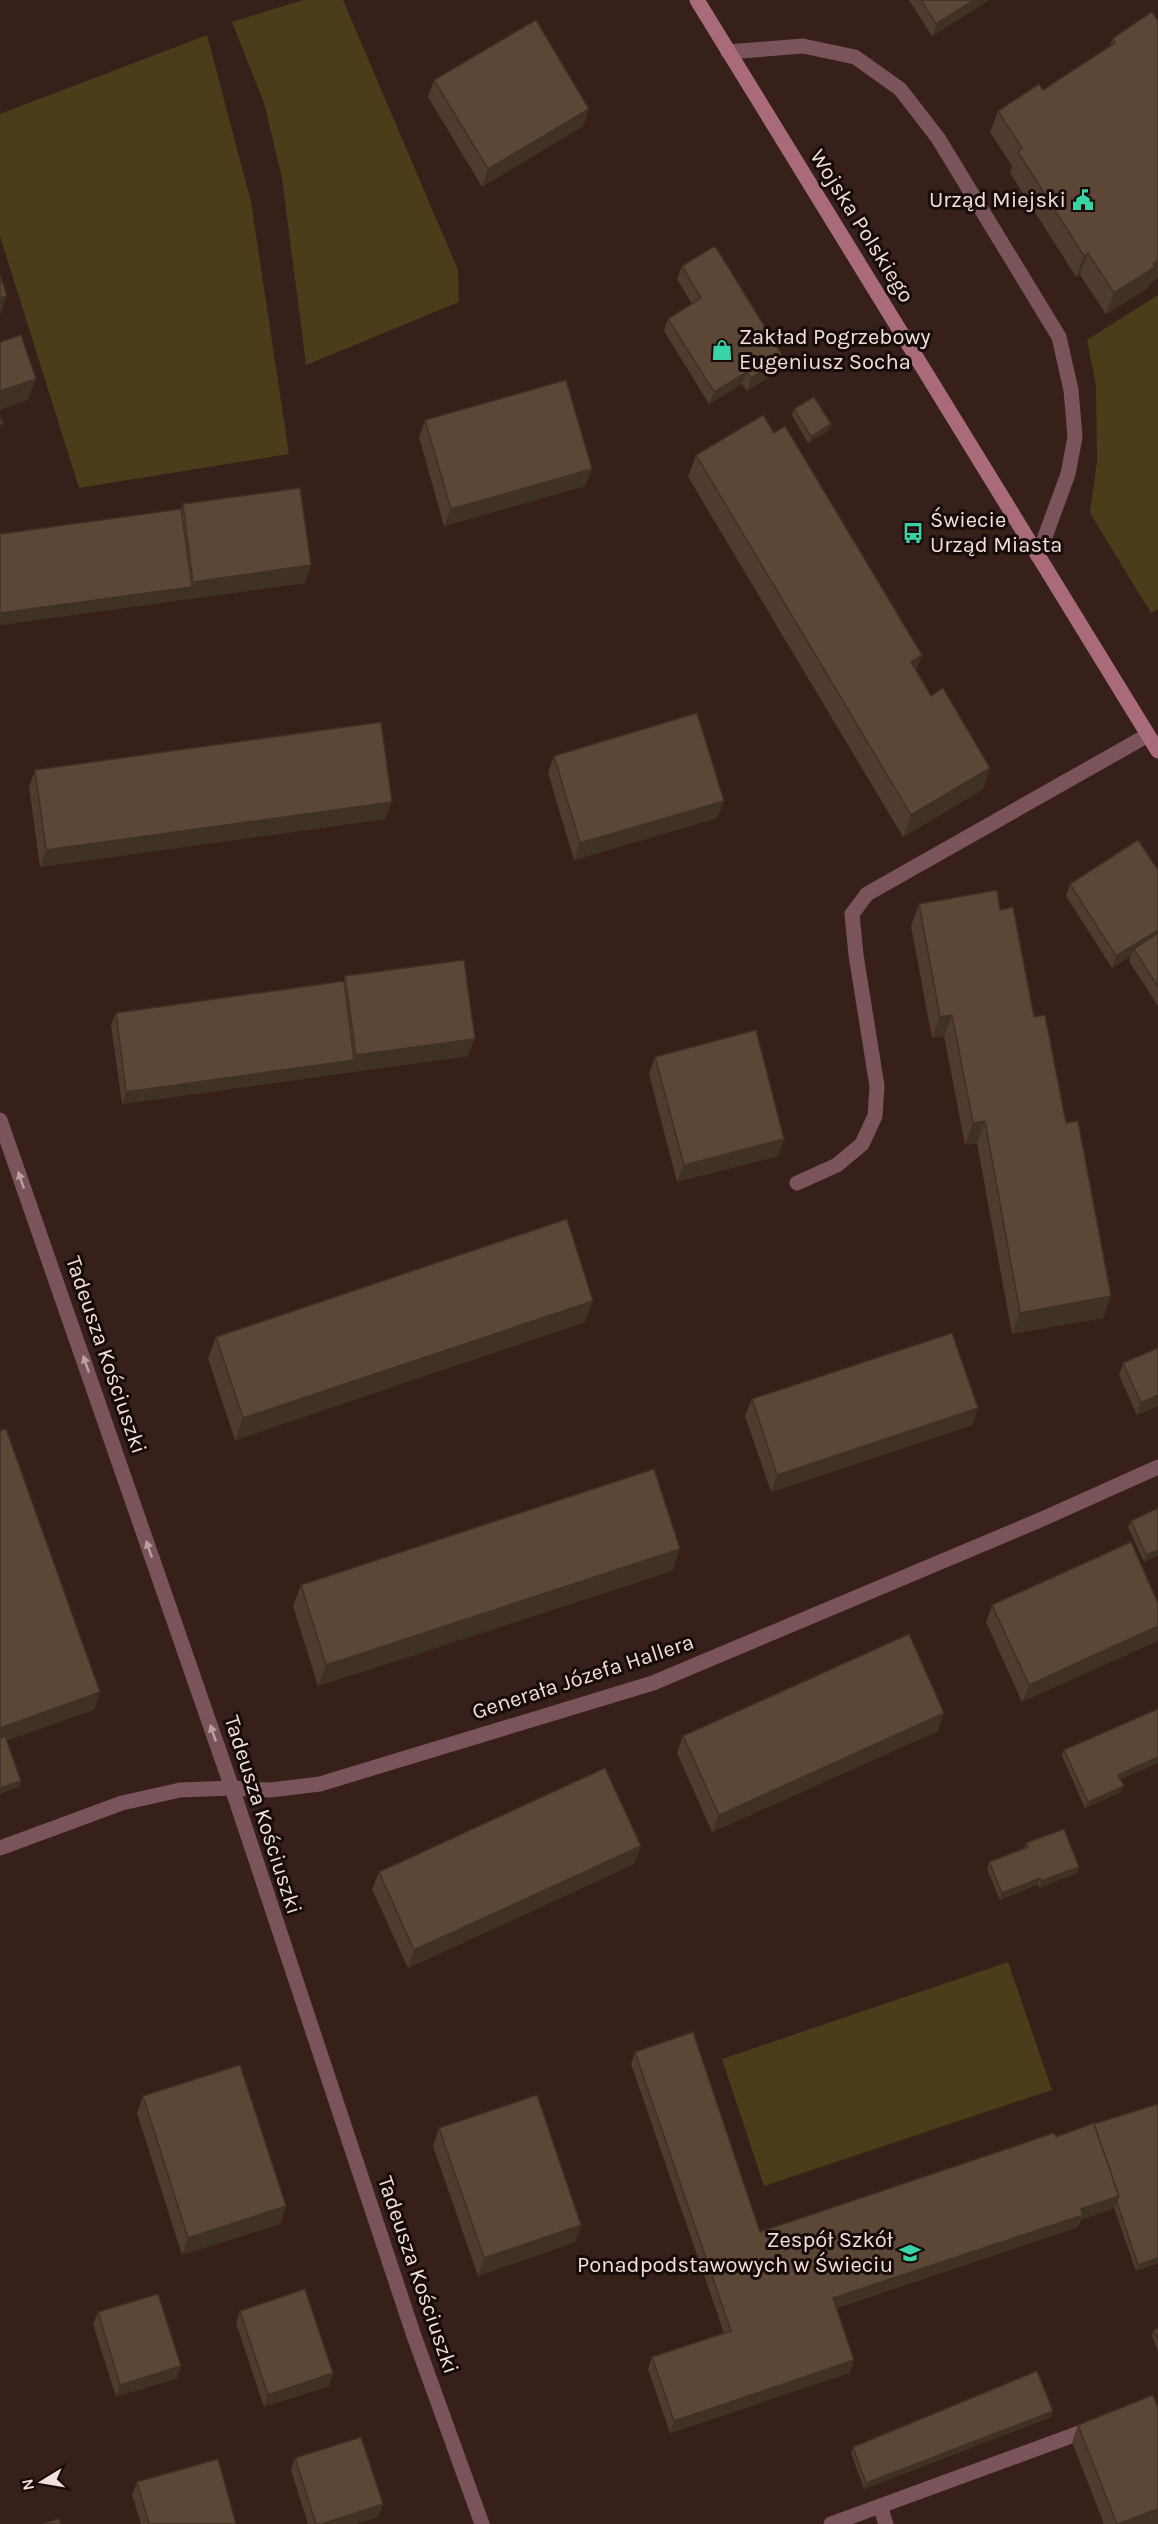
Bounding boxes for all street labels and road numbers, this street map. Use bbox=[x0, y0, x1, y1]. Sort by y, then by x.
street label: Wojska Polskiego bbox=[804, 145, 920, 307]
street label: Tadeusza Kościuszki bbox=[60, 1253, 152, 1457]
street label: Generała Józefa Hallera bbox=[469, 1629, 697, 1725]
street label: Tadeusza Kościuszki bbox=[219, 1712, 307, 1918]
street label: Tadeusza Kościuszki bbox=[372, 2173, 464, 2377]

